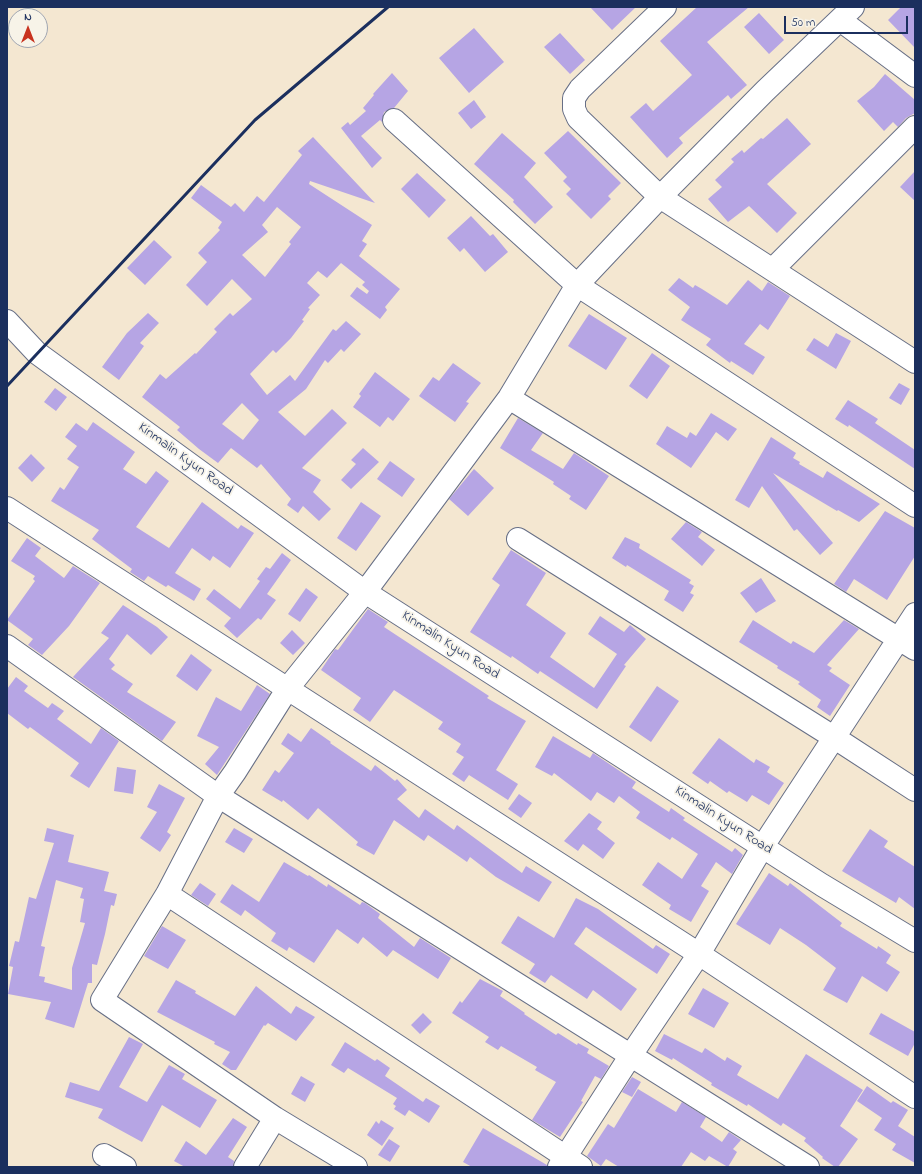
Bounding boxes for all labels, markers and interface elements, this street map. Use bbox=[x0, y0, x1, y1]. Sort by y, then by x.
north arrow bbox=[8, 8, 48, 48]
scale bar bbox=[786, 8, 910, 34]
text: N bbox=[24, 9, 32, 25]
text: 50 m bbox=[791, 14, 815, 32]
street label: Kinmalin Kyun Road bbox=[134, 420, 236, 500]
street label: Kinmalin Kyun Road bbox=[398, 608, 502, 684]
street label: Kinmalin Kyun Road bbox=[671, 783, 775, 859]

